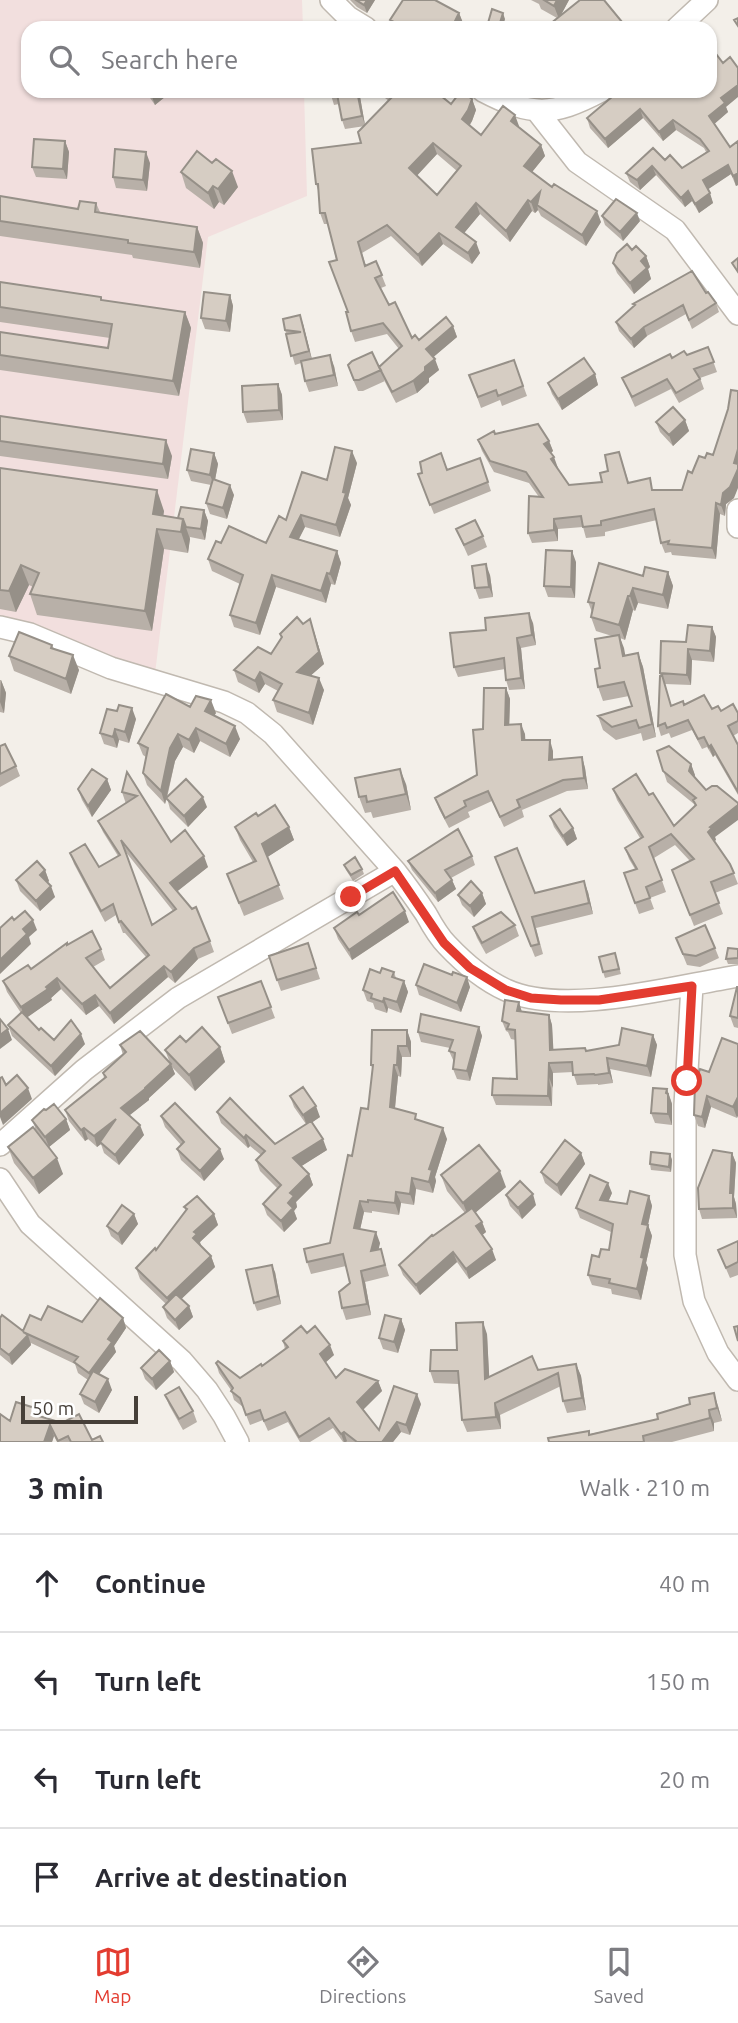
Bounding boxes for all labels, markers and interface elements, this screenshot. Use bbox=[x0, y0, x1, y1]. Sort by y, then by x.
search box bbox=[21, 21, 717, 98]
icon: search bbox=[45, 41, 83, 79]
text: Search here bbox=[101, 45, 238, 74]
route end bbox=[335, 881, 366, 912]
route start bbox=[671, 1065, 702, 1096]
scale bar bbox=[21, 1393, 138, 1425]
text: 50 m bbox=[32, 1397, 74, 1419]
text: 3 min bbox=[28, 1471, 104, 1505]
text: Walk · 210 m bbox=[579, 1475, 710, 1500]
icon: ahead bbox=[28, 1564, 66, 1602]
text: Continue bbox=[95, 1569, 206, 1598]
text: 40 m bbox=[659, 1571, 710, 1596]
icon: left bbox=[28, 1662, 66, 1700]
text: Turn left bbox=[95, 1667, 201, 1696]
text: 150 m bbox=[646, 1669, 710, 1694]
icon: left bbox=[28, 1760, 66, 1798]
text: Turn left bbox=[95, 1765, 201, 1794]
text: 20 m bbox=[659, 1767, 710, 1792]
icon: arrive bbox=[28, 1858, 66, 1896]
text: Arrive at destination bbox=[95, 1863, 348, 1892]
tab: Map bbox=[94, 1943, 132, 2007]
tab: Directions bbox=[319, 1943, 406, 2007]
tab: Saved bbox=[594, 1943, 644, 2007]

